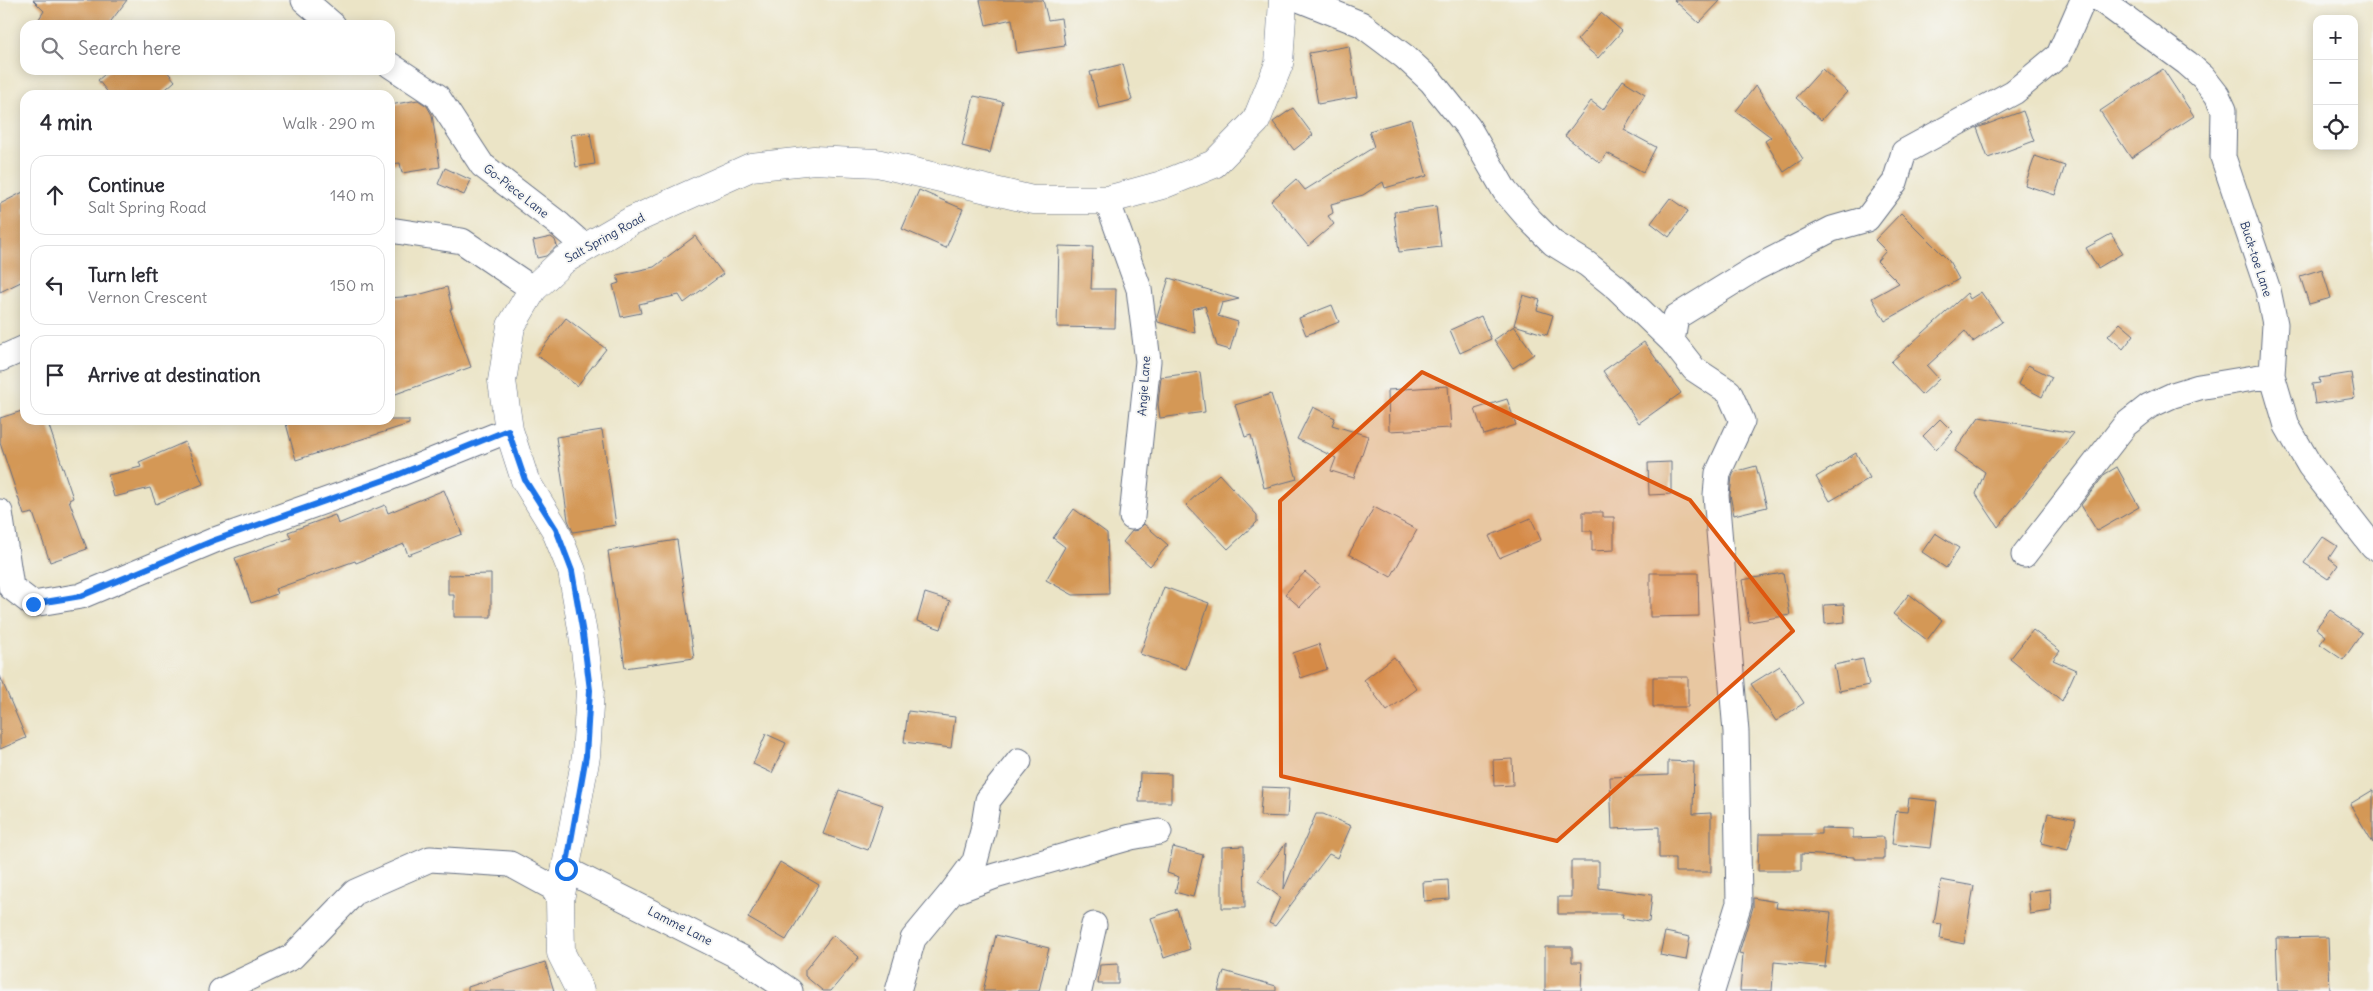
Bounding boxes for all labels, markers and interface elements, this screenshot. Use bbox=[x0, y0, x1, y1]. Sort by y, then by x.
map controls bbox=[2313, 15, 2358, 150]
button: + bbox=[2313, 15, 2358, 60]
search box bbox=[20, 20, 395, 75]
icon: search bbox=[38, 34, 66, 62]
text: Search here bbox=[78, 36, 181, 60]
button: − bbox=[2313, 60, 2358, 105]
button: locate bbox=[2313, 105, 2358, 150]
text: 4 min bbox=[40, 109, 92, 136]
text: Walk · 290 m bbox=[283, 113, 375, 133]
street label: Go-Piece Lane bbox=[481, 160, 552, 221]
text: Continue bbox=[88, 173, 165, 197]
icon: ahead bbox=[41, 181, 69, 209]
text: 140 m bbox=[330, 185, 374, 205]
text: Salt Spring Road bbox=[88, 197, 206, 217]
street label: Salt Spring Road bbox=[562, 209, 647, 266]
street label: Buck-toe Lane bbox=[2237, 219, 2276, 299]
text: Turn left bbox=[88, 263, 158, 287]
icon: left bbox=[41, 271, 69, 299]
text: 150 m bbox=[330, 275, 374, 295]
text: Vernon Crescent bbox=[88, 287, 207, 307]
street label: Angie Lane bbox=[1134, 355, 1153, 416]
icon: arrive bbox=[41, 361, 69, 389]
text: Arrive at destination bbox=[88, 363, 261, 387]
route end bbox=[22, 593, 45, 616]
route start bbox=[555, 858, 578, 881]
street label: Lamme Lane bbox=[645, 903, 715, 948]

